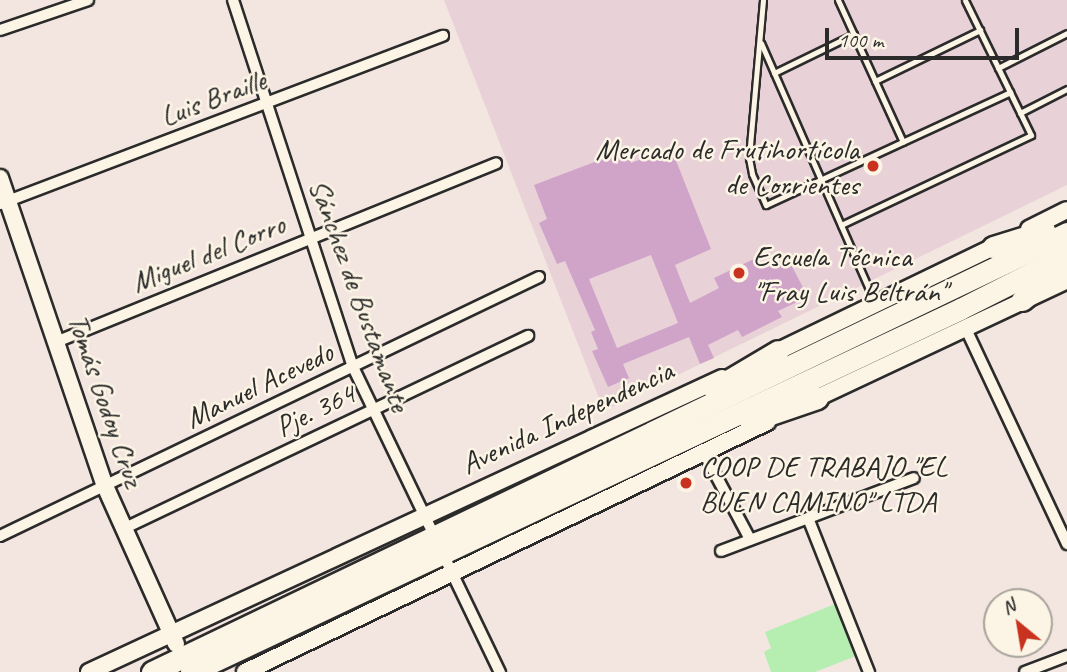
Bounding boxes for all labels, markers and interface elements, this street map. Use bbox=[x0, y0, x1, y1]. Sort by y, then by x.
scale bar bbox=[829, 14, 1023, 58]
text: 100 m bbox=[838, 27, 883, 53]
street label: Luis Braille bbox=[155, 61, 271, 135]
place label: Mercado de Frutihortícola de Corrientes bbox=[596, 131, 859, 202]
marker: Mercado de Frutihortícola de Corrientes bbox=[865, 158, 881, 174]
street label: Sánchez de Bustamante bbox=[302, 175, 418, 415]
street label: Miguel del Corro bbox=[126, 206, 290, 300]
place label: Escuela Técnica "Fray Luis Beltrán" bbox=[753, 238, 946, 308]
marker: Escuela Técnica "Fray Luis Beltrán" bbox=[731, 265, 747, 281]
street label: Tomás Godoy Cruz bbox=[60, 309, 152, 491]
street label: Manuel Acevedo bbox=[180, 334, 338, 436]
street label: Avenida Independencia bbox=[455, 352, 679, 482]
street label: Pje. 364 bbox=[269, 375, 361, 445]
place label: COOP DE TRABAJO "EL BUEN CAMINO" LTDA bbox=[700, 448, 948, 518]
marker: COOP DE TRABAJO "EL BUEN CAMINO" LTDA bbox=[678, 475, 694, 491]
north arrow bbox=[983, 588, 1053, 658]
text: N bbox=[997, 593, 1020, 620]

